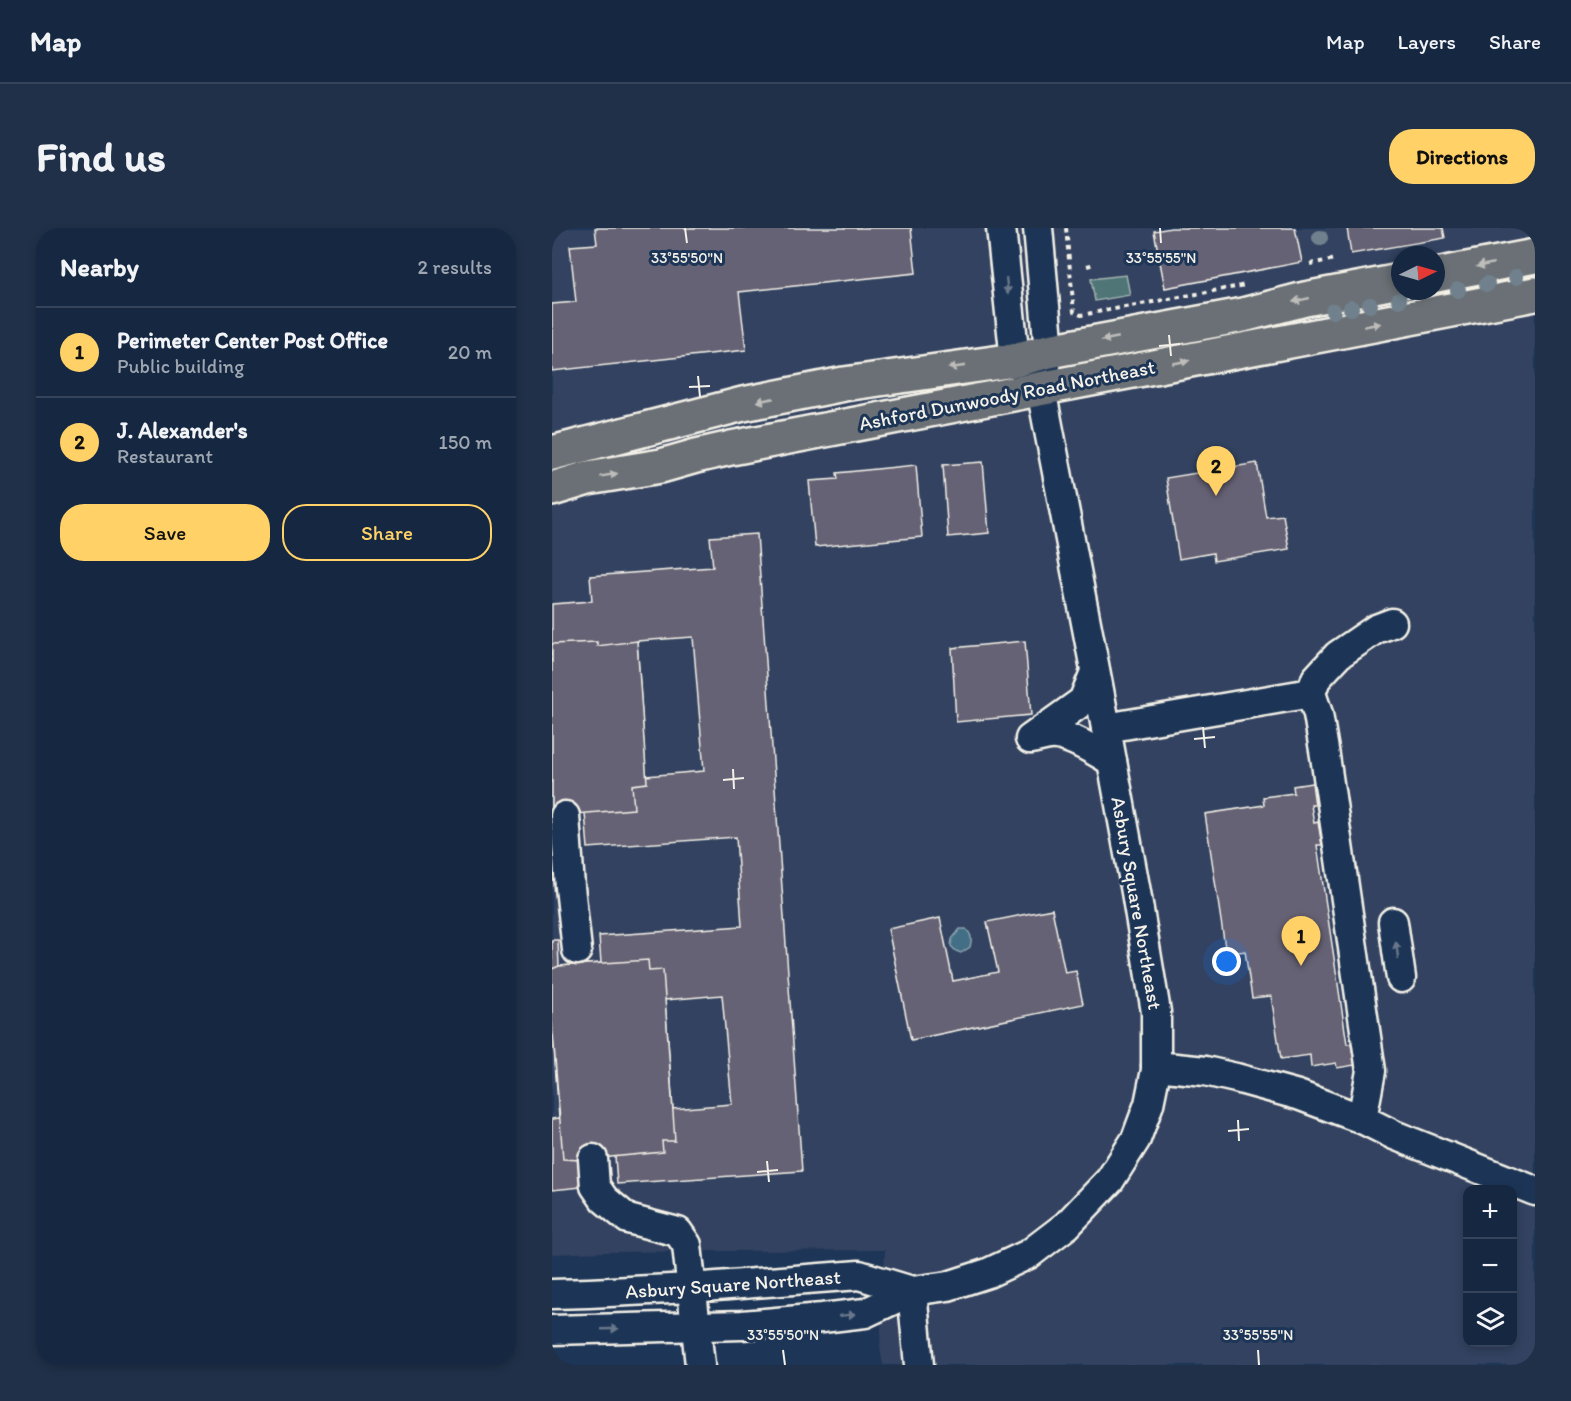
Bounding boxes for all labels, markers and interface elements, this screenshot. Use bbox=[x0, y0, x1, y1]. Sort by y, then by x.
text: Map bbox=[30, 24, 81, 58]
text: Map bbox=[1326, 29, 1365, 54]
text: Layers bbox=[1398, 29, 1456, 54]
text: Share bbox=[1489, 29, 1541, 54]
button: Directions bbox=[1389, 129, 1535, 184]
text: Find us bbox=[36, 131, 166, 182]
north arrow bbox=[1391, 246, 1445, 300]
text: 33°55'50"N bbox=[651, 249, 723, 267]
text: 33°55'55"N bbox=[1126, 249, 1196, 267]
text: Nearby bbox=[60, 251, 139, 283]
text: 2 results bbox=[418, 255, 492, 279]
one-way arrow bbox=[1476, 261, 1495, 270]
one-way arrow bbox=[1002, 277, 1012, 296]
one-way arrow bbox=[1292, 296, 1311, 305]
one-way arrow bbox=[1363, 320, 1382, 329]
text: Perimeter Center Post Office bbox=[117, 327, 388, 354]
one-way arrow bbox=[1101, 335, 1120, 344]
text: 1 bbox=[75, 340, 84, 364]
text: 20 m bbox=[448, 340, 492, 364]
text: Public building bbox=[117, 354, 244, 378]
street label: Ashford Dunwoody Road Northeast bbox=[857, 354, 1157, 436]
one-way arrow bbox=[1171, 357, 1190, 366]
one-way arrow bbox=[947, 363, 966, 372]
one-way arrow bbox=[755, 396, 774, 405]
text: J. Alexander's bbox=[117, 417, 248, 444]
text: 2 bbox=[74, 430, 85, 454]
text: 150 m bbox=[439, 430, 492, 454]
text: Restaurant bbox=[117, 444, 213, 468]
pin: 2 bbox=[1196, 446, 1236, 496]
one-way arrow bbox=[599, 470, 618, 479]
button: Save bbox=[60, 504, 270, 561]
button: Share bbox=[282, 504, 492, 561]
street label: Asbury Square Northeast bbox=[1106, 795, 1168, 1012]
pin: 1 bbox=[1282, 916, 1320, 966]
one-way arrow bbox=[1392, 940, 1401, 959]
your location bbox=[1212, 947, 1241, 976]
map controls bbox=[1463, 1185, 1517, 1347]
button: + bbox=[1463, 1185, 1517, 1239]
button: − bbox=[1463, 1239, 1517, 1293]
street label: Asbury Square Northeast bbox=[624, 1264, 842, 1304]
button: layers bbox=[1463, 1293, 1517, 1347]
one-way arrow bbox=[838, 1311, 857, 1320]
one-way arrow bbox=[601, 1324, 620, 1333]
text: 33°55'50"N bbox=[747, 1326, 819, 1344]
text: 33°55'55"N bbox=[1223, 1326, 1293, 1344]

